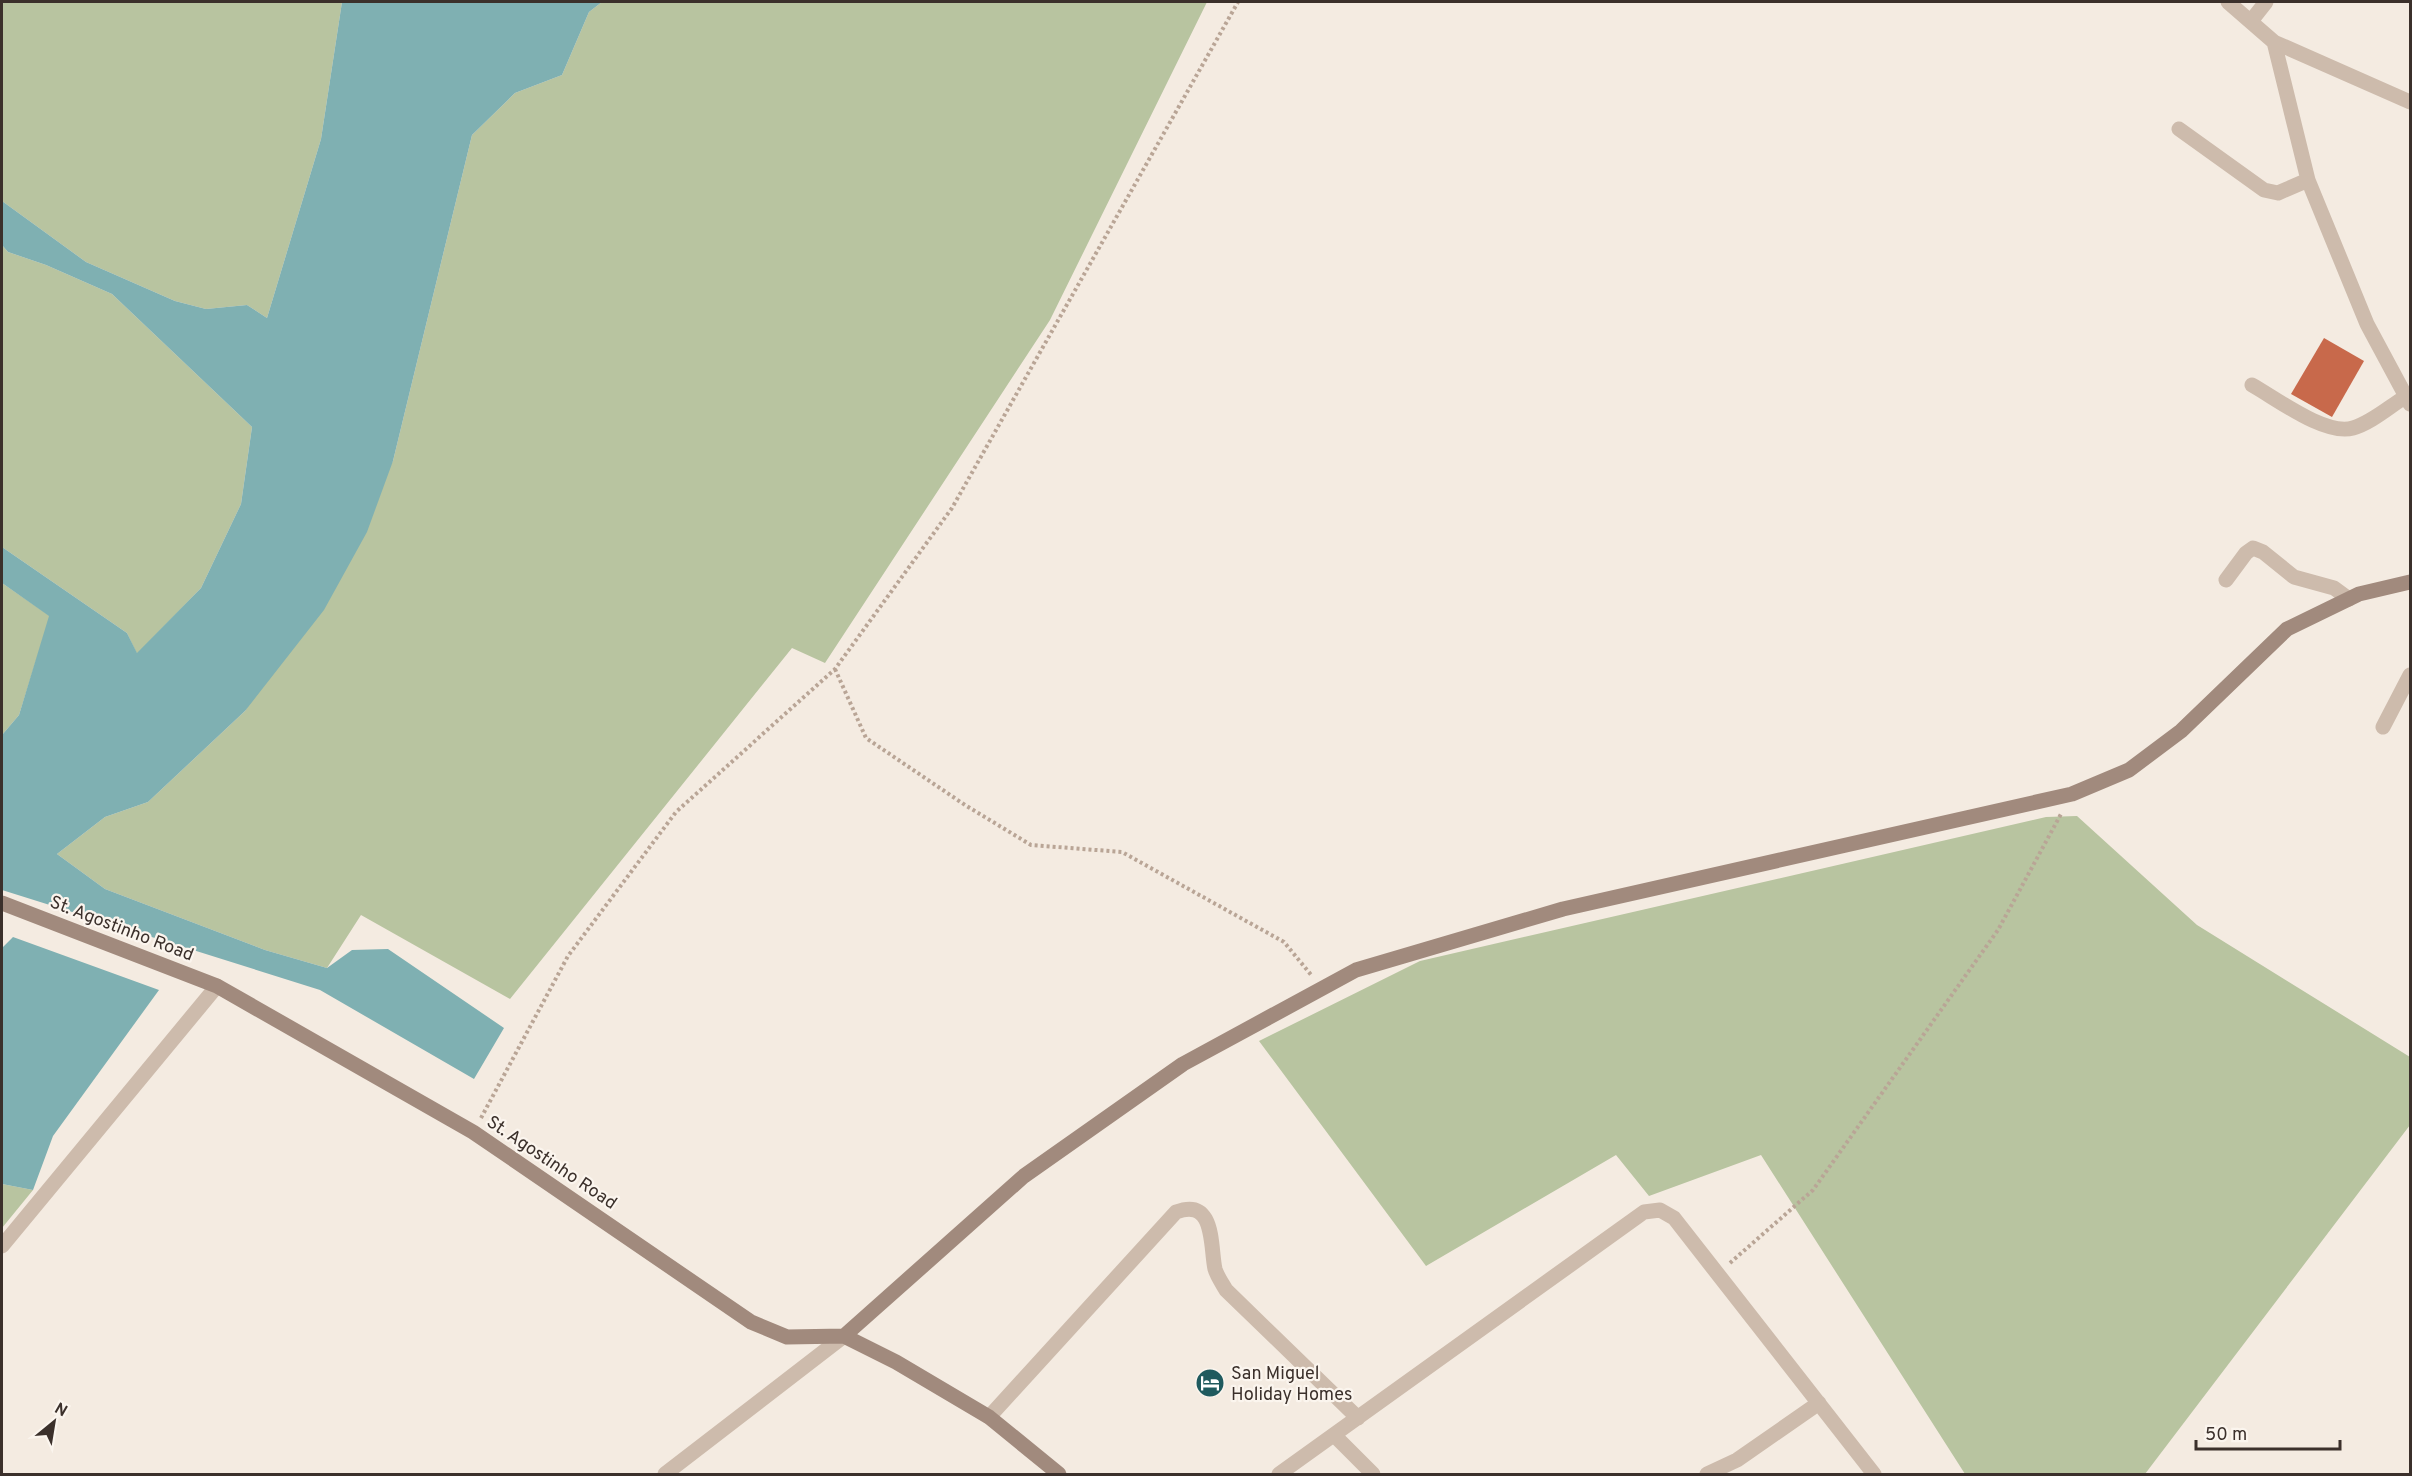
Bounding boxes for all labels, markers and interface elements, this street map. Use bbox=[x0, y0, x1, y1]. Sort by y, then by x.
street label: St. Agostinho Road bbox=[46, 891, 197, 967]
street label: St. Agostinho Road bbox=[482, 1111, 621, 1215]
place label: San Miguel Holiday Homes bbox=[1231, 1363, 1352, 1407]
hotel icon: San Miguel Holiday Homes bbox=[1194, 1367, 1226, 1399]
north arrow bbox=[24, 1392, 84, 1452]
text: N bbox=[51, 1399, 70, 1422]
scale bar bbox=[2196, 1413, 2340, 1451]
text: 50 m bbox=[2205, 1424, 2247, 1447]

